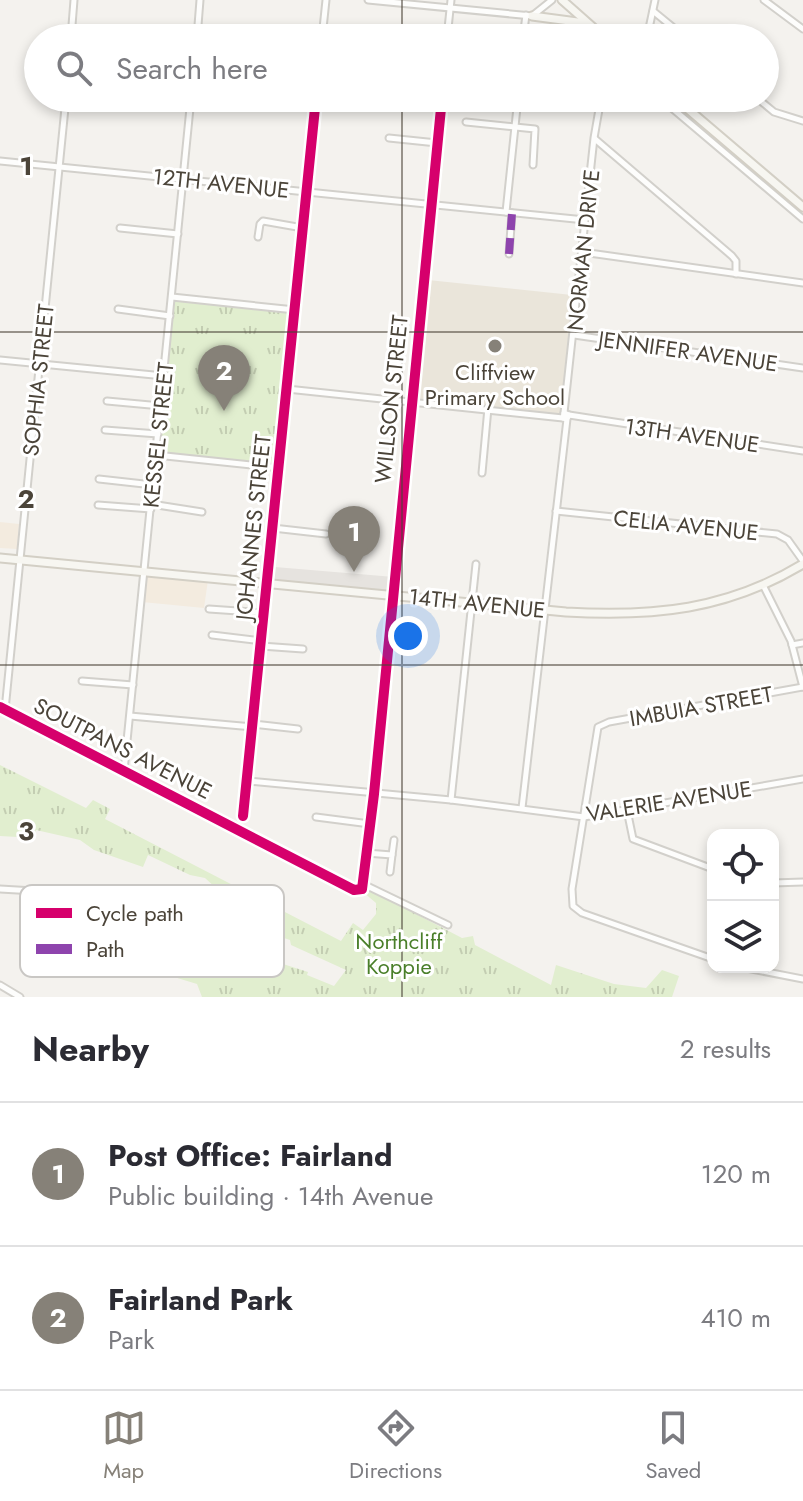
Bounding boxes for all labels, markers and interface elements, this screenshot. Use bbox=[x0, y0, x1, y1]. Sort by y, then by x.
search box bbox=[24, 24, 779, 112]
icon: search bbox=[52, 46, 96, 90]
text: Search here bbox=[116, 47, 268, 90]
text: 1 bbox=[19, 147, 33, 185]
street label: 12TH AVENUE bbox=[151, 160, 291, 206]
street label: NORMAN DRIVE bbox=[559, 168, 607, 332]
street label: SOPHIA STREET bbox=[14, 302, 62, 458]
street label: WILLSON STREET bbox=[366, 312, 416, 485]
street label: JENNIFER AVENUE bbox=[593, 322, 780, 379]
marker: Cliffview Primary School bbox=[486, 337, 504, 355]
pin: 2 bbox=[198, 345, 250, 411]
place label: Cliffview Primary School bbox=[425, 356, 565, 413]
street label: KESSEL STREET bbox=[134, 360, 182, 509]
street label: 13TH AVENUE bbox=[623, 410, 761, 460]
street label: JOHANNES STREET bbox=[227, 432, 279, 625]
text: 2 bbox=[17, 480, 35, 518]
street label: CELIA AVENUE bbox=[612, 501, 760, 549]
pin: 1 bbox=[328, 506, 380, 572]
street label: 14TH AVENUE bbox=[407, 580, 547, 626]
your location bbox=[388, 616, 428, 656]
street label: IMBUIA STREET bbox=[627, 678, 776, 734]
street label: SOUTPANS AVENUE bbox=[28, 689, 218, 807]
street label: VALERIE AVENUE bbox=[584, 772, 754, 830]
text: 3 bbox=[18, 812, 34, 850]
map controls bbox=[707, 829, 779, 973]
button: locate bbox=[707, 829, 779, 901]
legend bbox=[20, 885, 284, 977]
text: Cycle path bbox=[86, 897, 184, 929]
button: layers bbox=[707, 901, 779, 973]
park label: Northcliff Koppie bbox=[355, 925, 443, 982]
text: Path bbox=[86, 933, 125, 965]
text: Nearby bbox=[32, 1025, 149, 1074]
text: 2 results bbox=[680, 1030, 771, 1068]
text: Post Office: Fairland bbox=[108, 1134, 392, 1177]
text: 1 bbox=[51, 1155, 65, 1193]
text: 120 m bbox=[701, 1155, 771, 1193]
text: Public building · 14th Avenue bbox=[108, 1177, 433, 1215]
text: Fairland Park bbox=[108, 1278, 293, 1321]
text: 2 bbox=[49, 1299, 67, 1337]
text: 410 m bbox=[700, 1299, 771, 1337]
text: Park bbox=[108, 1321, 154, 1359]
tab: Map bbox=[102, 1406, 146, 1486]
tab: Directions bbox=[349, 1406, 442, 1486]
tab: Saved bbox=[646, 1406, 701, 1486]

